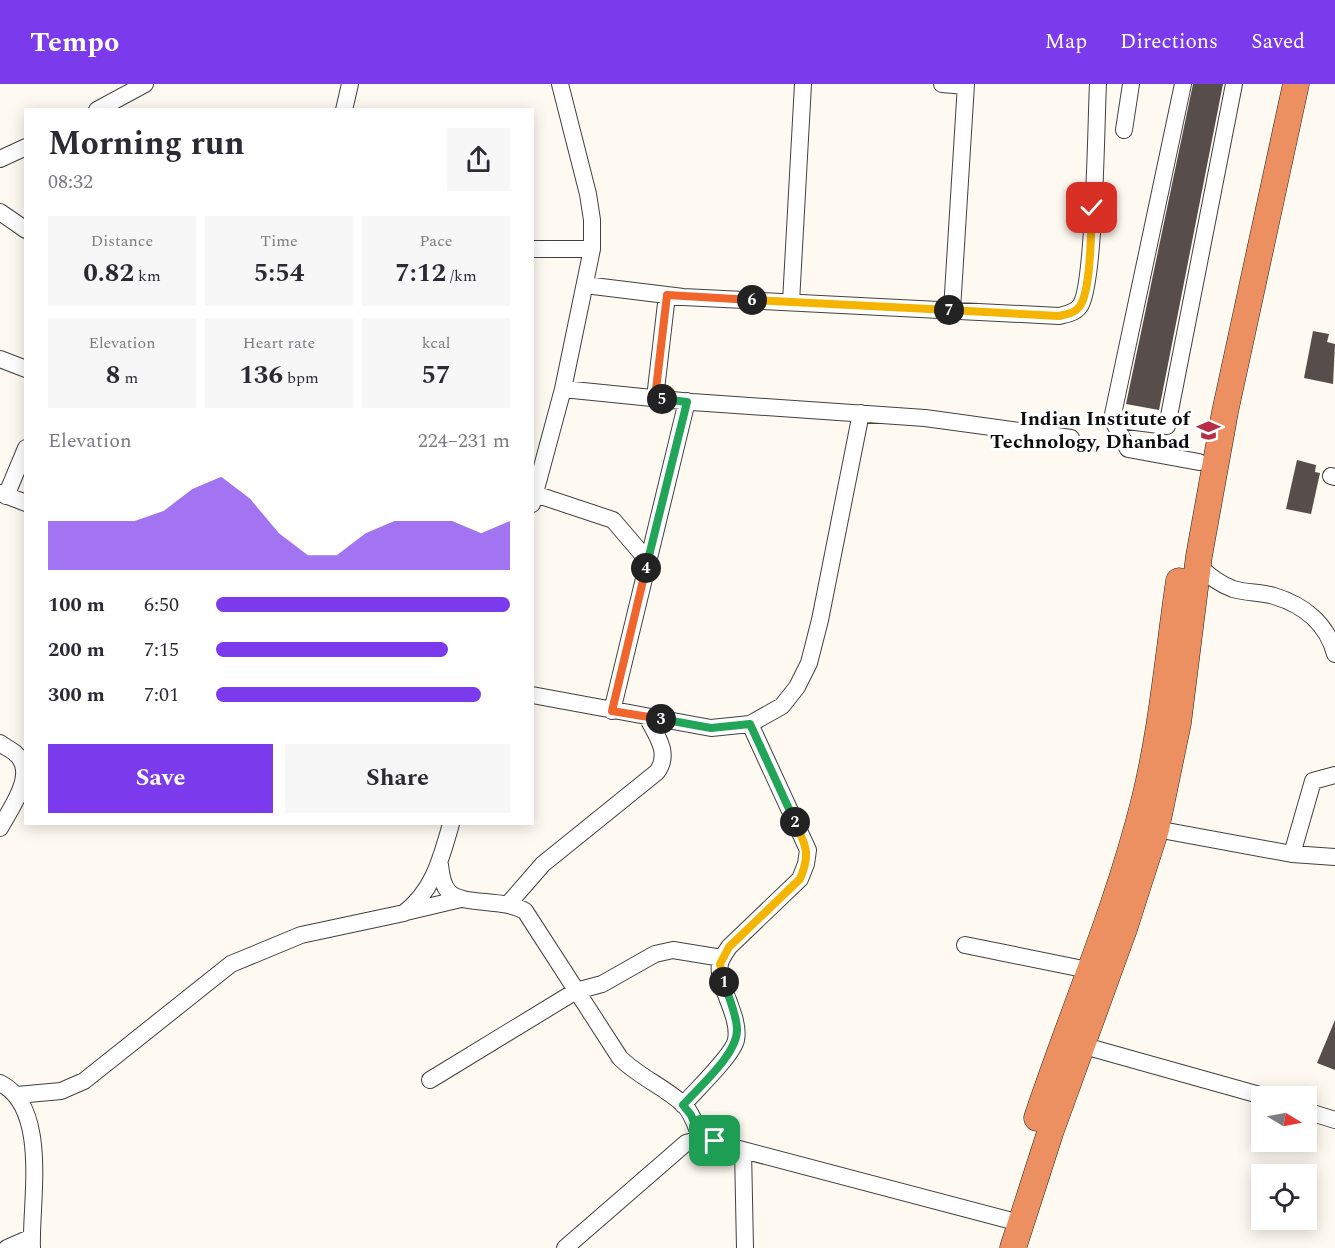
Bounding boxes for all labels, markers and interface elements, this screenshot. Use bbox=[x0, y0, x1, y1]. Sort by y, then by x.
text: Tempo bbox=[30, 21, 119, 64]
text: Map bbox=[1045, 26, 1087, 58]
text: Directions bbox=[1120, 26, 1218, 58]
text: Saved bbox=[1251, 26, 1305, 58]
text: Morning run bbox=[48, 119, 245, 169]
button: share bbox=[447, 128, 510, 191]
text: 08:32 bbox=[48, 167, 93, 197]
pin bbox=[1066, 182, 1117, 233]
icon: check bbox=[1075, 191, 1108, 224]
text: Distance bbox=[91, 229, 153, 253]
text: Time bbox=[260, 229, 298, 253]
text: Pace bbox=[419, 229, 453, 253]
text: 0.82 bbox=[83, 253, 134, 293]
text: 5:54 bbox=[254, 253, 304, 293]
text: 7:12 bbox=[395, 253, 446, 293]
text: km bbox=[134, 264, 161, 288]
text: /km bbox=[446, 264, 477, 288]
pin: 6 bbox=[737, 285, 767, 315]
text: 6 bbox=[748, 288, 756, 312]
pin: 7 bbox=[934, 295, 964, 325]
text: 7 bbox=[945, 298, 953, 322]
text: Elevation bbox=[88, 331, 156, 355]
text: Heart rate bbox=[243, 331, 315, 355]
text: kcal bbox=[422, 331, 450, 355]
text: 8 bbox=[106, 355, 120, 395]
text: 136 bbox=[239, 355, 283, 395]
text: 57 bbox=[421, 355, 451, 395]
text: m bbox=[120, 366, 138, 390]
text: bpm bbox=[283, 366, 319, 390]
pin: 5 bbox=[647, 384, 677, 414]
text: 5 bbox=[658, 387, 666, 411]
place label: Indian Institute of Technology, Dhanbad bbox=[990, 404, 1192, 457]
school or university icon: Indian Institute of Technology, Dhanbad bbox=[1195, 417, 1221, 443]
text: Elevation bbox=[48, 426, 132, 456]
text: 224–231 m bbox=[418, 426, 510, 456]
pin: 4 bbox=[631, 553, 661, 583]
text: 4 bbox=[642, 556, 650, 580]
text: 100 m bbox=[48, 590, 105, 620]
text: 6:50 bbox=[144, 590, 179, 620]
text: 200 m bbox=[48, 635, 105, 665]
text: 7:15 bbox=[144, 635, 179, 665]
text: 300 m bbox=[48, 680, 105, 710]
text: 7:01 bbox=[144, 680, 179, 710]
pin: 3 bbox=[646, 704, 676, 734]
text: 3 bbox=[657, 707, 665, 731]
button: Save bbox=[48, 744, 273, 813]
button: Share bbox=[285, 744, 510, 813]
pin: 2 bbox=[780, 807, 810, 837]
text: 2 bbox=[791, 810, 799, 834]
pin: 1 bbox=[709, 967, 739, 997]
text: 1 bbox=[720, 970, 728, 994]
north arrow bbox=[1251, 1086, 1317, 1152]
map controls bbox=[1251, 1086, 1317, 1230]
pin bbox=[689, 1115, 740, 1166]
icon: arrive bbox=[698, 1124, 731, 1157]
button: locate bbox=[1251, 1164, 1317, 1230]

